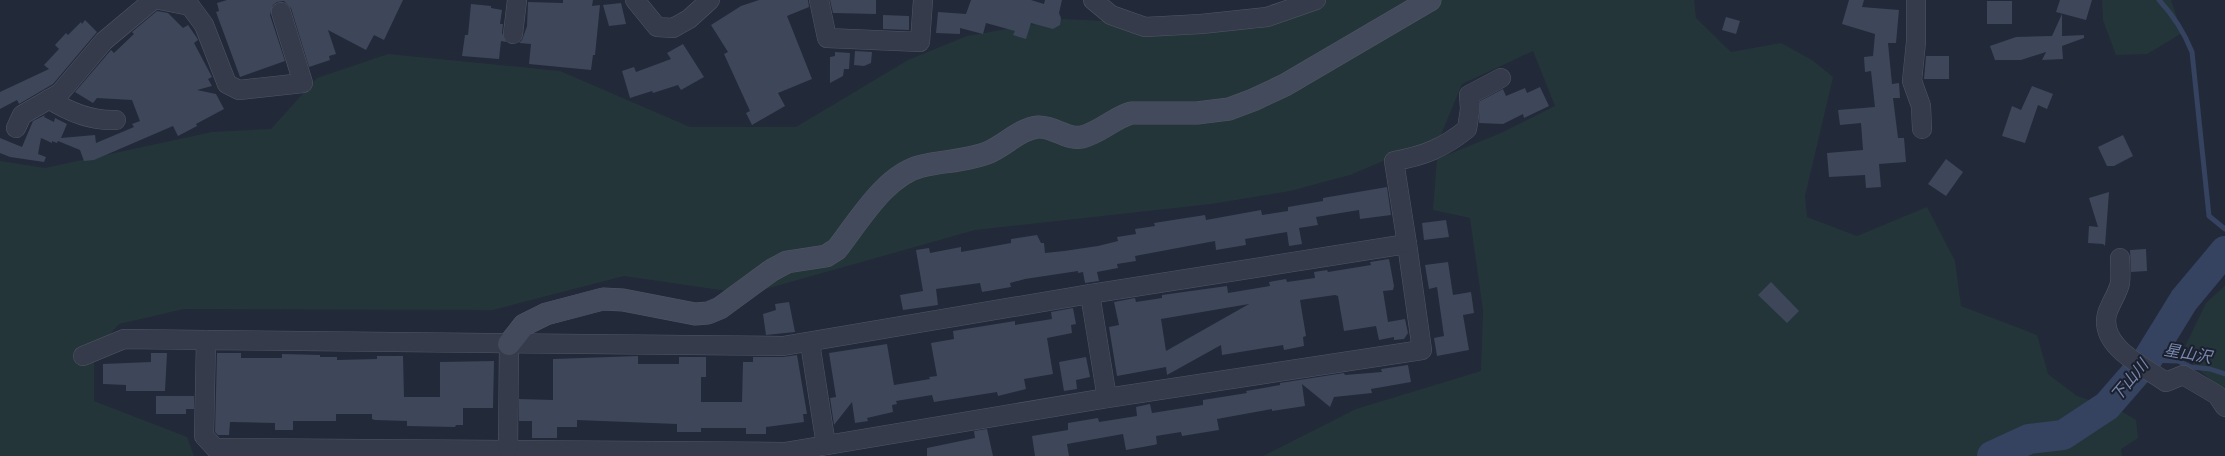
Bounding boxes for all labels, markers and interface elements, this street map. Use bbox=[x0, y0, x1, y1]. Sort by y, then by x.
water label: 星山沢 bbox=[2162, 337, 2216, 369]
water label: 下山川 bbox=[2104, 352, 2155, 406]

